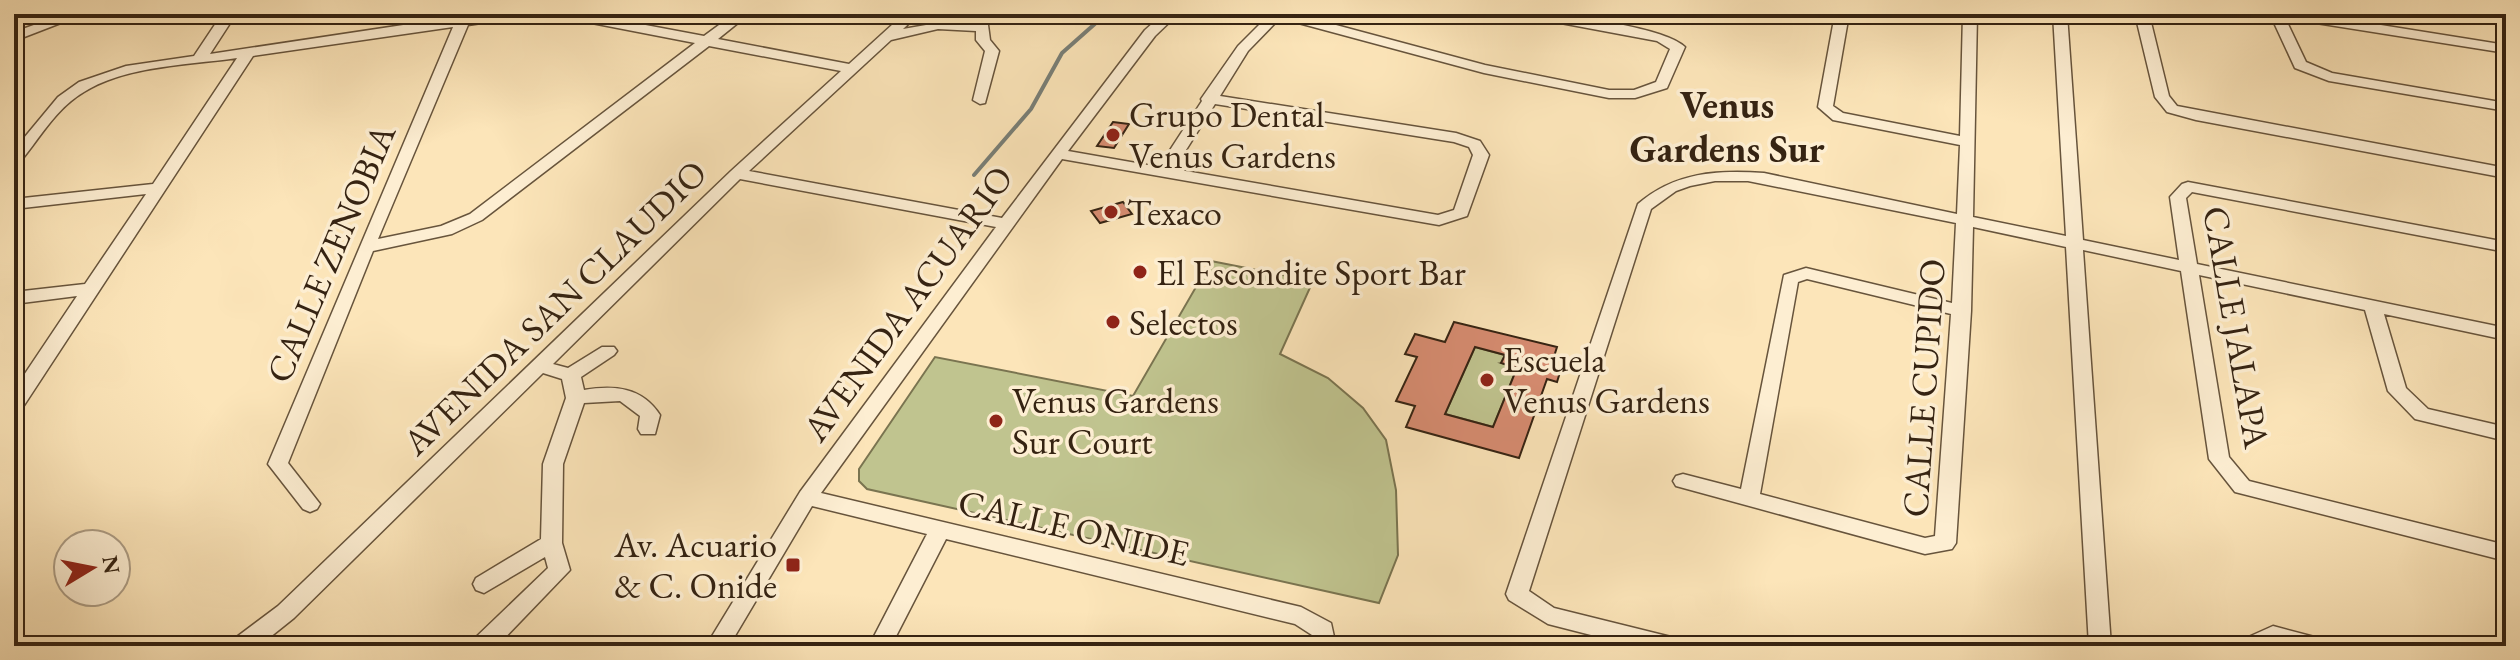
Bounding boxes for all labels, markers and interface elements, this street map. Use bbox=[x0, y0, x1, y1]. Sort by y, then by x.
district label: Venus Gardens Sur bbox=[1629, 80, 1825, 173]
place label: Grupo Dental Venus Gardens bbox=[1129, 91, 1336, 179]
street label: CALLE ZENOBIA bbox=[255, 116, 406, 390]
marker: Grupo Dental Venus Gardens bbox=[1104, 126, 1122, 144]
street label: AVENIDA SAN CLAUDIO bbox=[391, 150, 717, 466]
street label: AVENIDA ACUARIO bbox=[791, 156, 1023, 451]
place label: Texaco bbox=[1127, 189, 1222, 236]
marker: Texaco bbox=[1102, 203, 1120, 221]
street label: CALLE JALAPA bbox=[2192, 203, 2281, 453]
place label: El Escondite Sport Bar bbox=[1156, 249, 1466, 296]
street label: CALLE CUPIDO bbox=[1891, 257, 1956, 519]
marker: El Escondite Sport Bar bbox=[1131, 263, 1149, 281]
place label: Selectos bbox=[1129, 299, 1238, 346]
marker: Selectos bbox=[1104, 313, 1122, 331]
place label: Escuela Venus Gardens bbox=[1503, 336, 1710, 424]
marker: Escuela Venus Gardens bbox=[1478, 371, 1496, 389]
place label: Venus Gardens Sur Court bbox=[1012, 377, 1219, 465]
marker: Venus Gardens Sur Court bbox=[987, 412, 1005, 430]
street label: CALLE ONIDE bbox=[954, 478, 1194, 577]
place label: Av. Acuario & C. Onide bbox=[613, 521, 777, 609]
north arrow bbox=[52, 528, 132, 608]
text: N bbox=[95, 553, 127, 576]
marker: Av. Acuario & C. Onide bbox=[784, 556, 802, 574]

